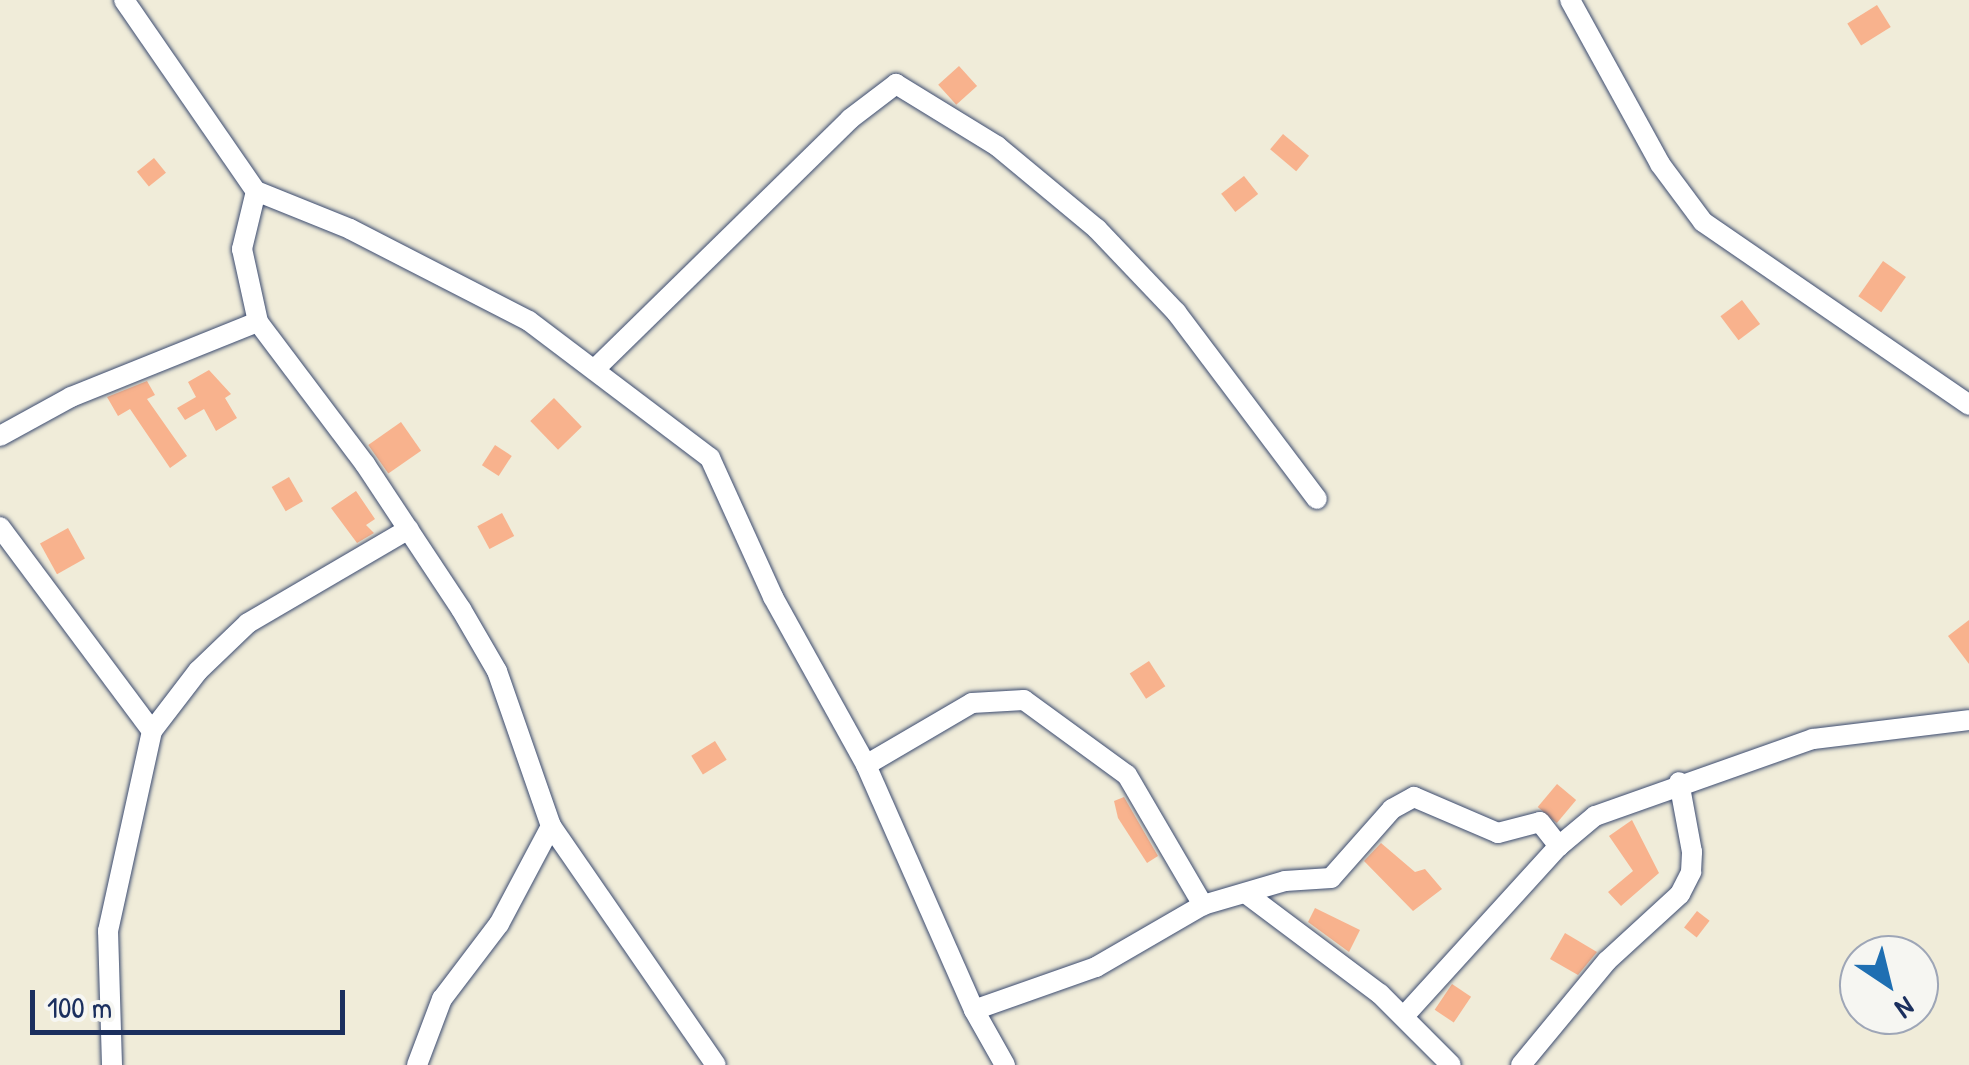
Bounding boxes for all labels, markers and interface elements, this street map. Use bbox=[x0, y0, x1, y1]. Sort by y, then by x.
north arrow bbox=[1839, 935, 1939, 1035]
scale bar bbox=[35, 970, 350, 1032]
text: 100 m bbox=[47, 987, 112, 1027]
text: N bbox=[1888, 988, 1922, 1028]

